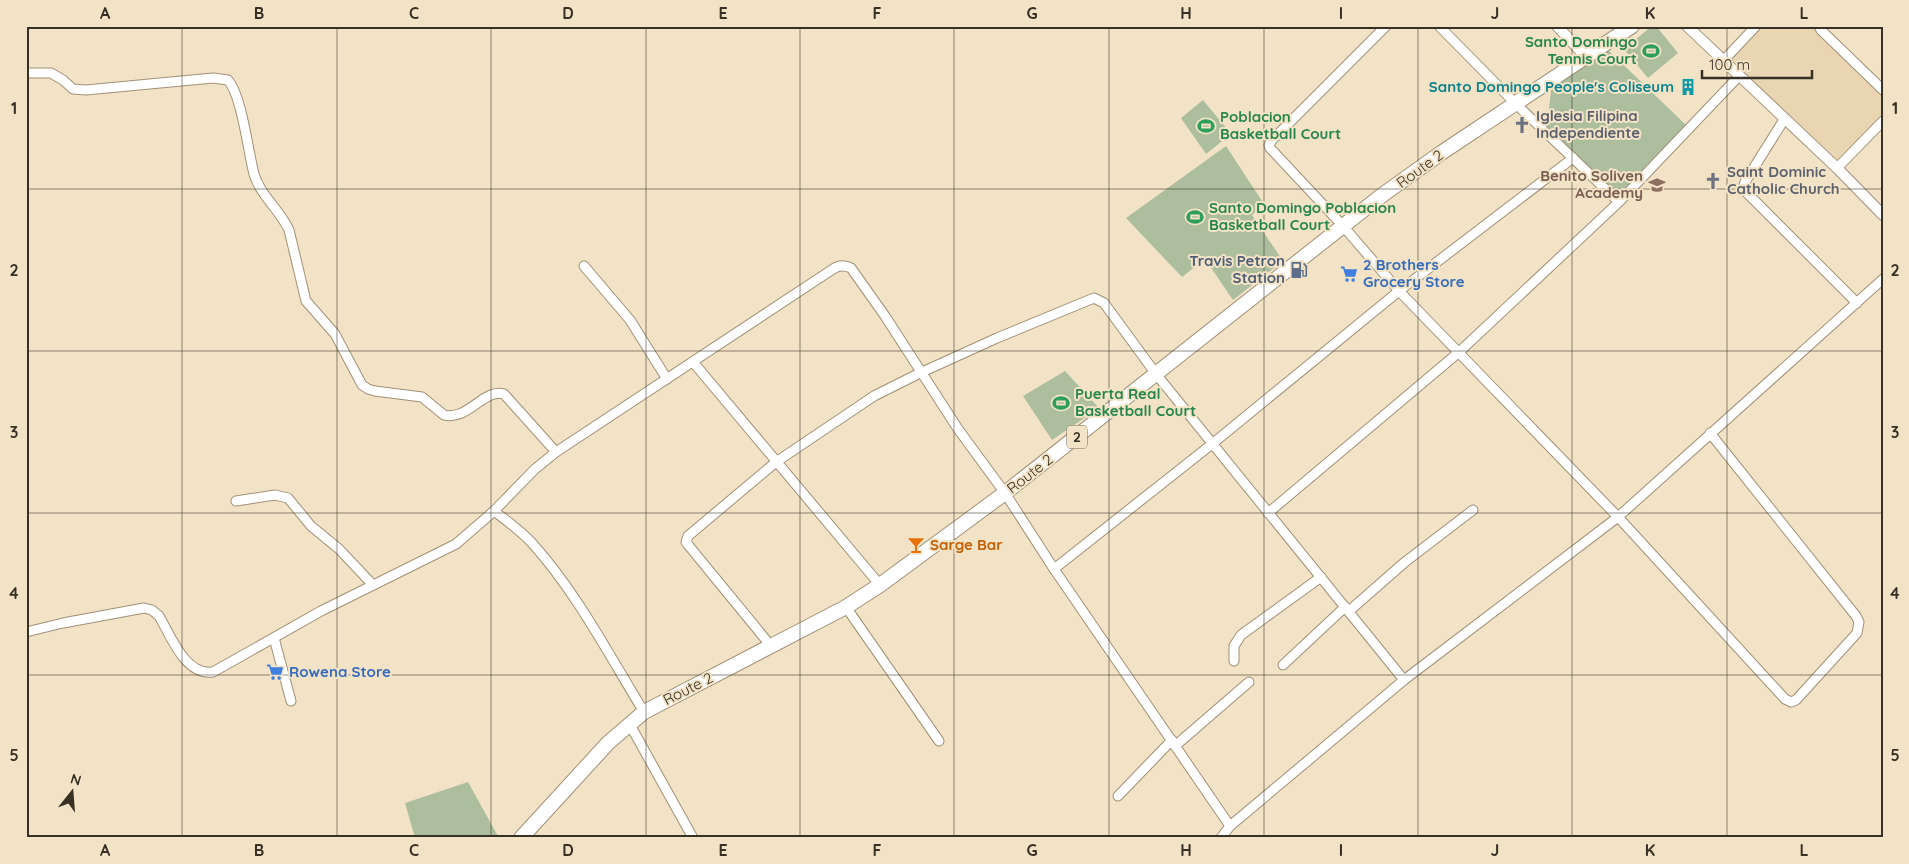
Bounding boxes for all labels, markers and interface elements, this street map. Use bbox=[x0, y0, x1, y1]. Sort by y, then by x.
text: A bbox=[100, 3, 111, 23]
text: B bbox=[254, 3, 264, 23]
text: C bbox=[409, 3, 419, 23]
text: D bbox=[562, 3, 574, 23]
text: E bbox=[718, 3, 728, 23]
text: F bbox=[873, 3, 882, 23]
text: G bbox=[1026, 3, 1038, 23]
text: H bbox=[1180, 3, 1192, 23]
text: I bbox=[1339, 3, 1343, 23]
text: J bbox=[1491, 3, 1499, 23]
text: K bbox=[1645, 3, 1655, 23]
text: L bbox=[1800, 3, 1809, 23]
place label: Santo Domingo Tennis Court bbox=[1525, 32, 1637, 68]
sports icon: Santo Domingo Tennis Court bbox=[1641, 41, 1661, 61]
scale bar bbox=[1702, 48, 1812, 80]
text: 100 m bbox=[1709, 55, 1750, 74]
place label: Santo Domingo People's Coliseum bbox=[1429, 77, 1674, 96]
building icon: Santo Domingo People's Coliseum bbox=[1678, 77, 1698, 97]
text: 1 bbox=[11, 98, 17, 118]
text: 1 bbox=[1892, 98, 1898, 118]
place label: Iglesia Filipina Independiente bbox=[1536, 106, 1640, 142]
place label: Poblacion Basketball Court bbox=[1220, 107, 1341, 143]
church icon: Iglesia Filipina Independiente bbox=[1512, 115, 1532, 135]
sports icon: Poblacion Basketball Court bbox=[1196, 116, 1216, 136]
street label: Route 2 bbox=[1392, 145, 1447, 192]
place label: Saint Dominic Catholic Church bbox=[1727, 162, 1839, 198]
place label: Benito Soliven Academy bbox=[1540, 166, 1643, 202]
church icon: Saint Dominic Catholic Church bbox=[1703, 171, 1723, 191]
school or university icon: Benito Soliven Academy bbox=[1647, 175, 1667, 195]
place label: Santo Domingo Poblacion Basketball Court bbox=[1209, 198, 1396, 234]
sports icon: Santo Domingo Poblacion Basketball Court bbox=[1185, 207, 1205, 227]
place label: Travis Petron Station bbox=[1189, 251, 1285, 287]
place label: 2 Brothers Grocery Store bbox=[1363, 255, 1465, 291]
text: 2 bbox=[9, 260, 19, 280]
fuel station icon: Travis Petron Station bbox=[1289, 260, 1309, 280]
text: 2 bbox=[1890, 260, 1900, 280]
supermarket icon: 2 Brothers Grocery Store bbox=[1339, 264, 1359, 284]
place label: Puerta Real Basketball Court bbox=[1075, 384, 1196, 420]
sports icon: Puerta Real Basketball Court bbox=[1051, 393, 1071, 413]
text: 3 bbox=[10, 422, 18, 442]
text: 3 bbox=[1891, 422, 1899, 442]
road number: 2 bbox=[1067, 426, 1087, 448]
street label: Route 2 bbox=[1003, 450, 1057, 498]
bar icon: Sarge Bar bbox=[906, 535, 926, 555]
place label: Sarge Bar bbox=[930, 535, 1003, 554]
text: 4 bbox=[9, 583, 19, 603]
text: 4 bbox=[1890, 583, 1900, 603]
supermarket icon: Rowena Store bbox=[265, 662, 285, 682]
place label: Rowena Store bbox=[289, 662, 391, 681]
street label: Route 2 bbox=[660, 668, 716, 709]
text: 5 bbox=[9, 745, 19, 765]
text: 5 bbox=[1890, 745, 1900, 765]
north arrow bbox=[48, 766, 98, 816]
text: N bbox=[68, 769, 83, 790]
text: A bbox=[100, 840, 111, 860]
text: B bbox=[254, 840, 264, 860]
text: C bbox=[409, 840, 419, 860]
text: D bbox=[562, 840, 574, 860]
text: E bbox=[718, 840, 728, 860]
text: F bbox=[873, 840, 882, 860]
text: G bbox=[1026, 840, 1038, 860]
text: H bbox=[1180, 840, 1192, 860]
text: I bbox=[1339, 840, 1343, 860]
text: J bbox=[1491, 840, 1499, 860]
text: K bbox=[1645, 840, 1655, 860]
text: L bbox=[1800, 840, 1809, 860]

